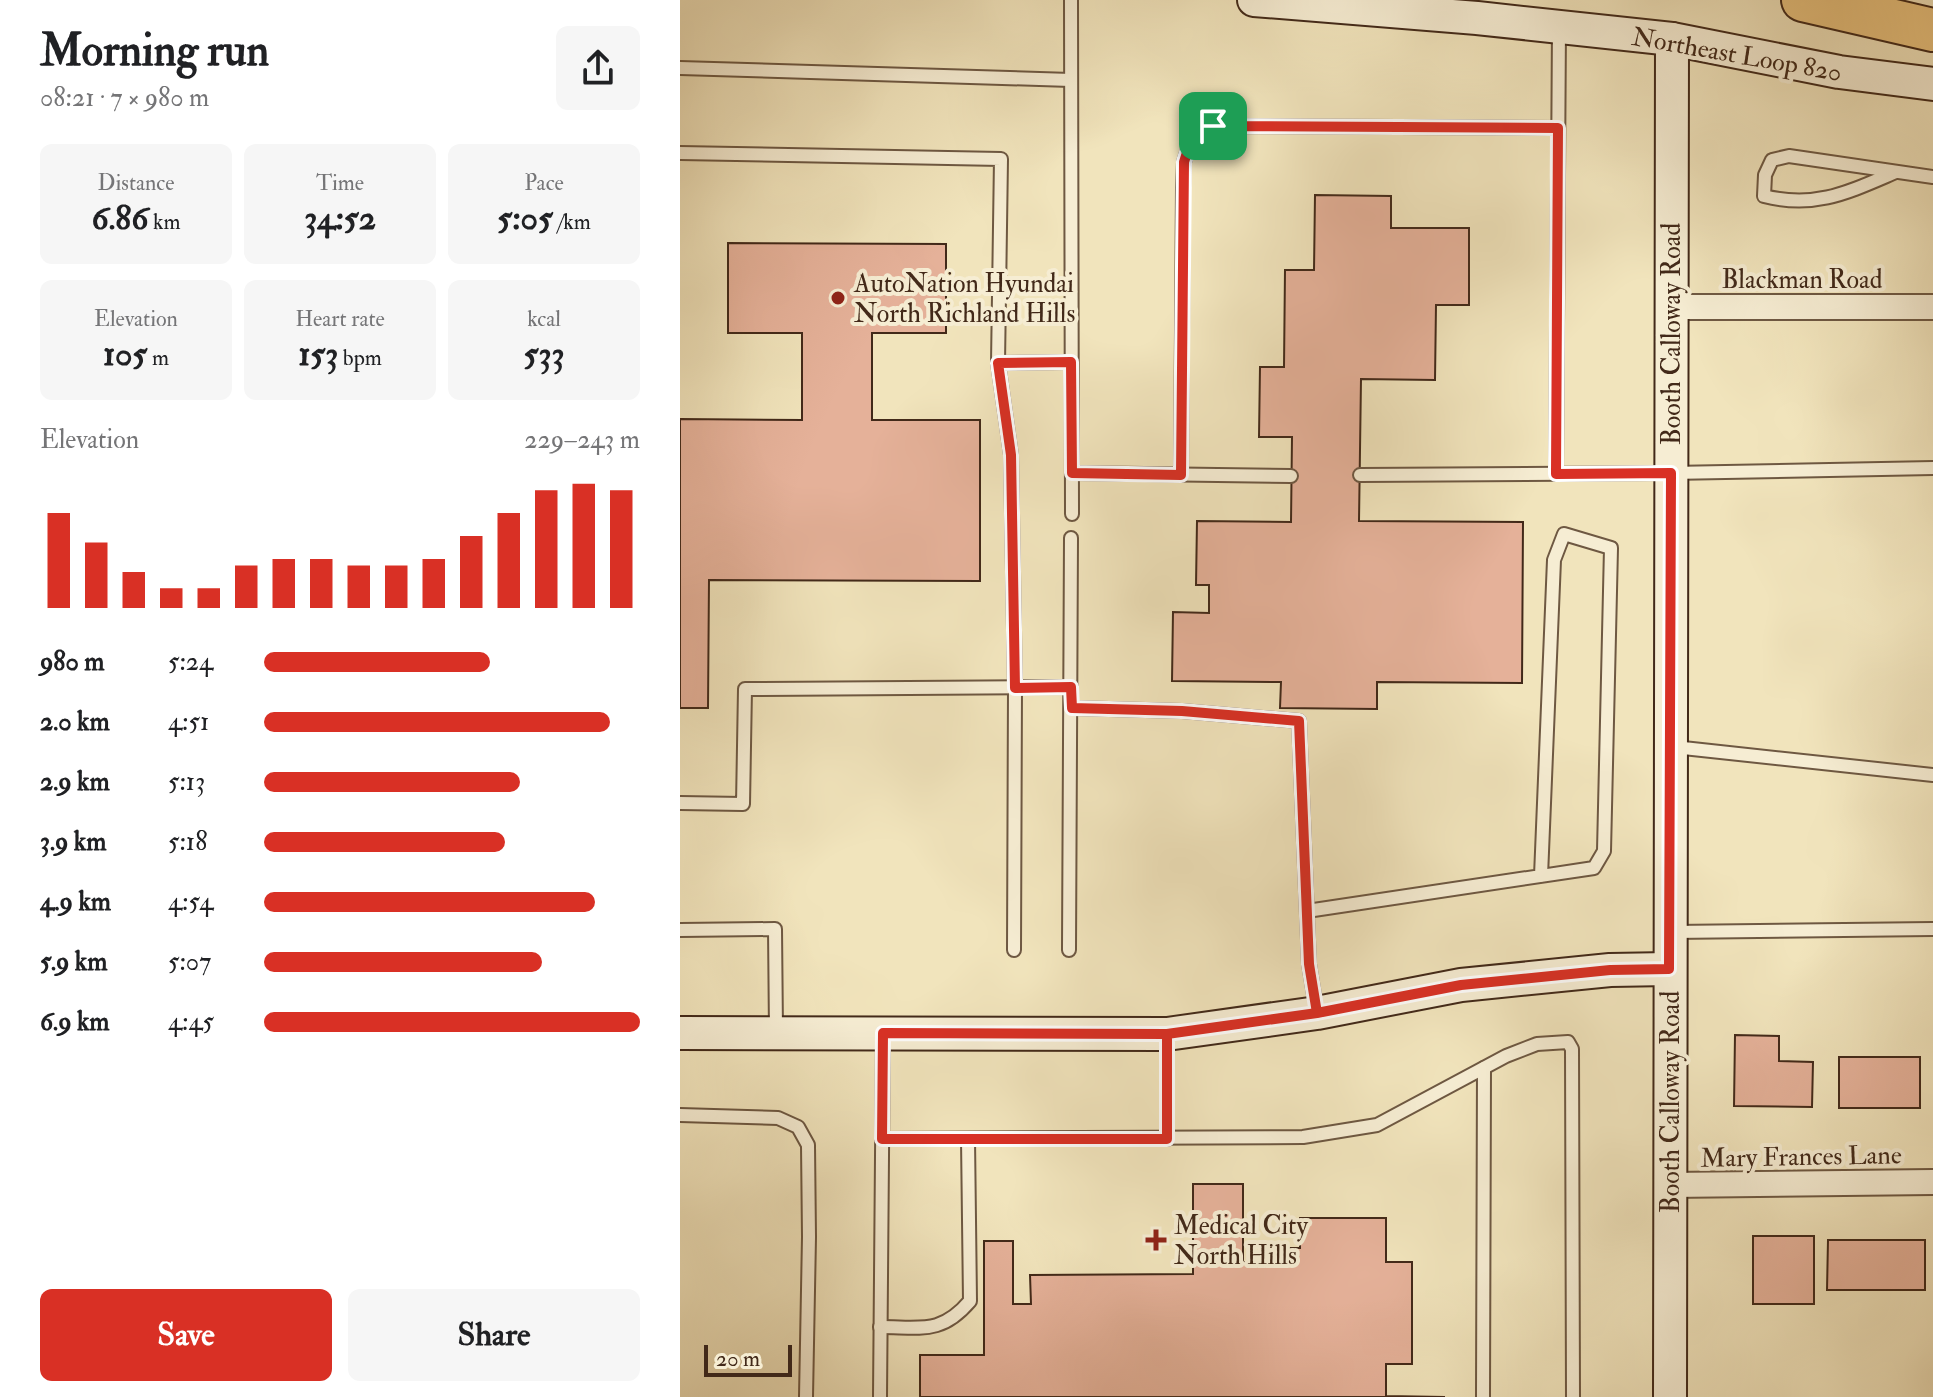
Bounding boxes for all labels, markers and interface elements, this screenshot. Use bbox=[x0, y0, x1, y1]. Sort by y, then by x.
street label: Northeast Loop 820 bbox=[1629, 21, 1844, 90]
text: Morning run bbox=[40, 24, 269, 79]
button: share bbox=[556, 26, 640, 110]
text: 08:21 · 7 × 980 m bbox=[40, 82, 209, 114]
pin bbox=[1179, 92, 1247, 160]
icon: arrive bbox=[1191, 104, 1235, 148]
text: Distance bbox=[98, 169, 174, 197]
text: Time bbox=[316, 169, 364, 197]
text: Pace bbox=[524, 169, 564, 197]
text: 6.86 bbox=[92, 197, 148, 240]
text: 34:52 bbox=[304, 197, 376, 240]
text: 5:05 bbox=[497, 197, 553, 240]
text: km bbox=[148, 208, 181, 236]
text: /km bbox=[553, 208, 591, 236]
street label: Booth Calloway Road bbox=[1656, 223, 1688, 445]
street label: Blackman Road bbox=[1721, 264, 1883, 296]
place label: AutoNation Hyundai North Richland Hills bbox=[853, 268, 1075, 330]
marker: AutoNation Hyundai North Richland Hills bbox=[829, 289, 847, 307]
text: Elevation bbox=[94, 305, 178, 333]
text: Heart rate bbox=[295, 305, 385, 333]
text: kcal bbox=[527, 305, 561, 333]
text: 105 bbox=[103, 333, 147, 376]
text: 153 bbox=[298, 333, 338, 376]
text: 533 bbox=[523, 333, 565, 376]
text: m bbox=[147, 344, 169, 372]
text: bpm bbox=[338, 344, 382, 372]
text: Elevation bbox=[40, 424, 139, 456]
text: 229–243 m bbox=[524, 424, 640, 456]
text: 980 m bbox=[40, 646, 105, 678]
text: 5:24 bbox=[168, 646, 213, 678]
text: 2.0 km bbox=[40, 706, 110, 738]
text: 4:51 bbox=[168, 706, 209, 738]
text: 2.9 km bbox=[40, 766, 110, 798]
text: 5:13 bbox=[168, 766, 205, 798]
text: 3.9 km bbox=[40, 826, 106, 858]
text: 5:18 bbox=[168, 826, 207, 858]
text: 4.9 km bbox=[40, 886, 111, 918]
text: 4:54 bbox=[168, 886, 213, 918]
text: 5.9 km bbox=[40, 946, 107, 978]
text: 5:07 bbox=[168, 946, 211, 978]
street label: Booth Calloway Road bbox=[1655, 991, 1687, 1213]
text: 6.9 km bbox=[40, 1006, 109, 1038]
text: 4:45 bbox=[168, 1006, 214, 1038]
street label: Mary Frances Lane bbox=[1700, 1139, 1902, 1175]
place label: Medical City North Hills bbox=[1174, 1210, 1309, 1272]
marker: Medical City North Hills bbox=[1145, 1229, 1167, 1251]
button: Save bbox=[40, 1289, 332, 1381]
button: Share bbox=[348, 1289, 640, 1381]
scale bar bbox=[704, 1341, 792, 1377]
text: 20 m bbox=[716, 1345, 760, 1373]

